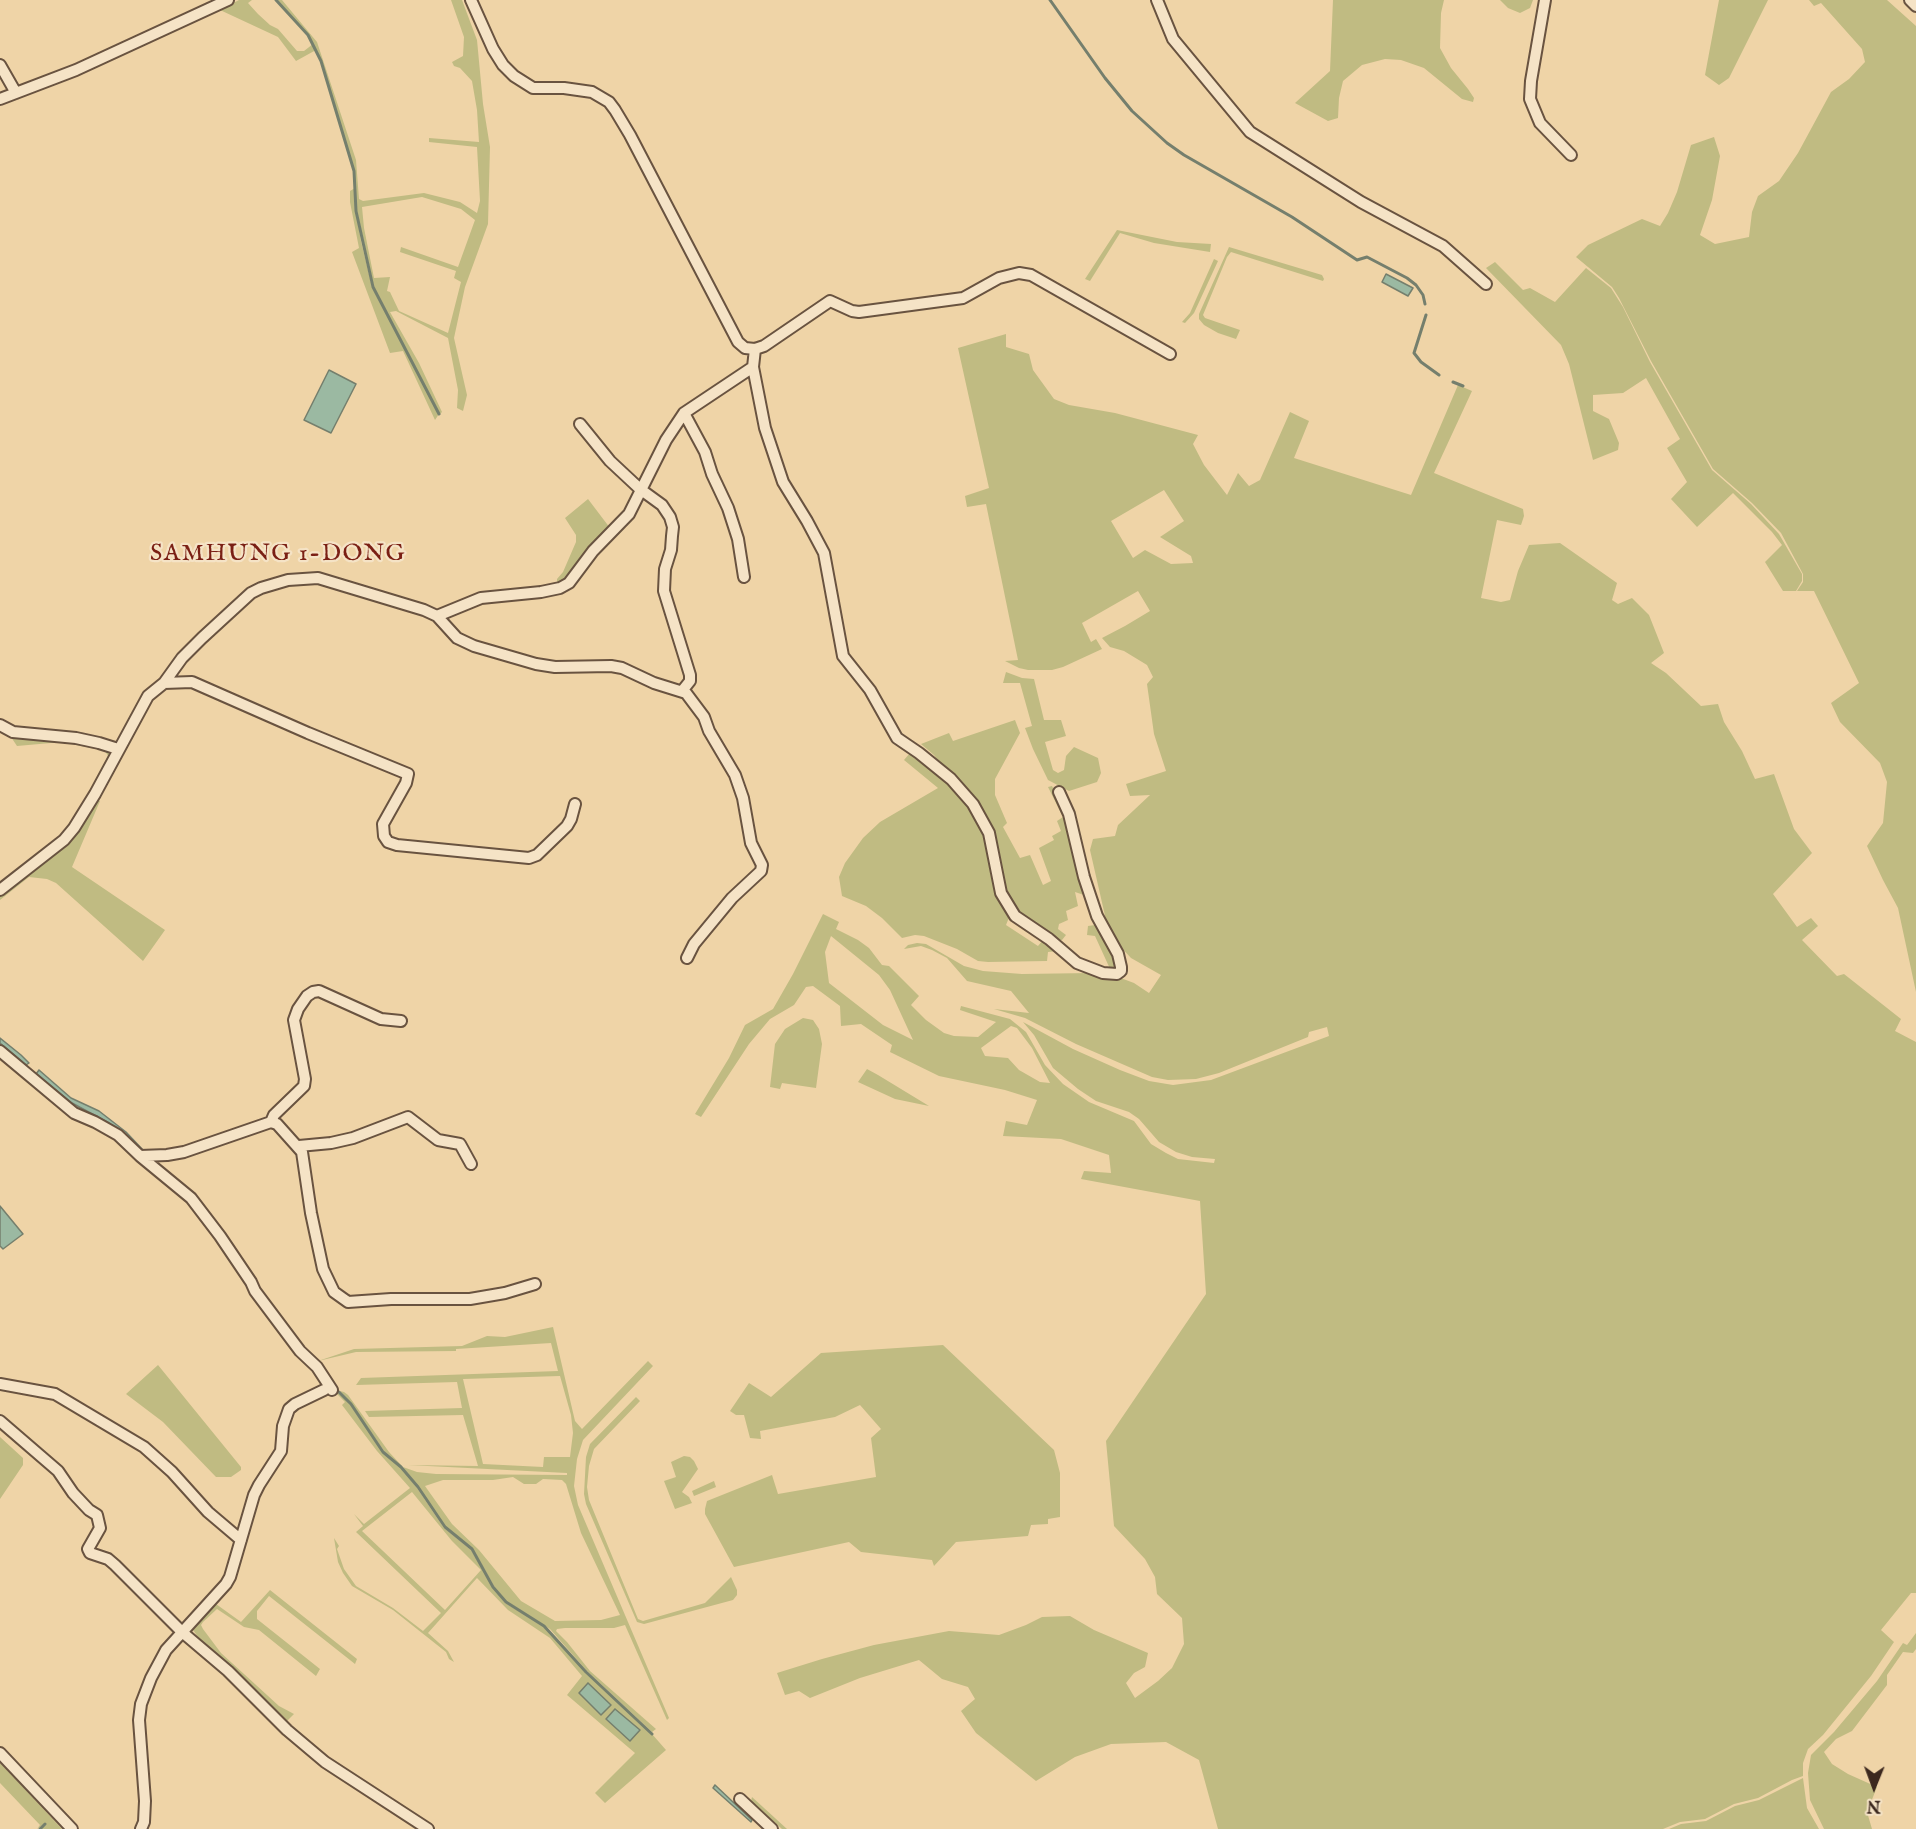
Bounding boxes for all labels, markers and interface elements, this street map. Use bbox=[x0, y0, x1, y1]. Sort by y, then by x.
district label: SAMHUNG 1-DONG bbox=[150, 541, 406, 569]
north arrow bbox=[1844, 1757, 1904, 1817]
text: N bbox=[1867, 1795, 1881, 1815]

